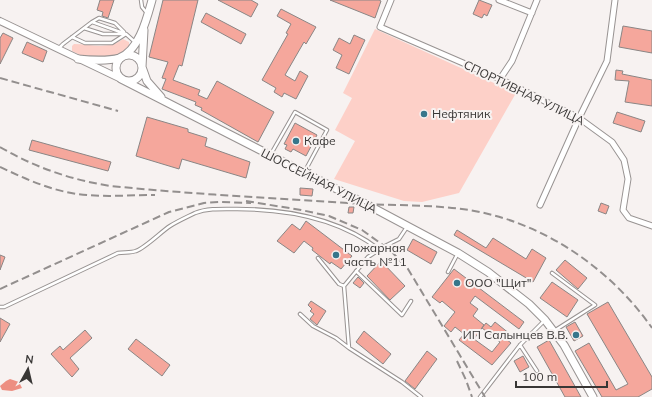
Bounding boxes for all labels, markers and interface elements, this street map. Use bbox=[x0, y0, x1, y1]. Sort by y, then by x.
street label: СПОРТИВНАЯ УЛИЦА bbox=[461, 57, 587, 128]
place label: Нефтяник bbox=[432, 106, 491, 121]
marker: Нефтяник bbox=[419, 109, 429, 119]
place label: Кафе bbox=[304, 133, 336, 148]
marker: Кафе bbox=[291, 136, 301, 146]
street label: ШОССЕЙНАЯ УЛИЦА bbox=[259, 145, 380, 216]
place label: Пожарная часть №11 bbox=[344, 240, 407, 269]
marker: Пожарная часть №11 bbox=[331, 250, 341, 260]
place label: ООО "Щит" bbox=[465, 275, 531, 290]
marker: ООО "Щит" bbox=[452, 278, 462, 288]
place label: ИП Салынцев В.В. bbox=[463, 327, 568, 342]
marker: ИП Салынцев В.В. bbox=[571, 330, 581, 340]
north arrow bbox=[8, 349, 48, 389]
text: N bbox=[24, 352, 34, 367]
scale bar bbox=[516, 363, 607, 389]
text: 100 m bbox=[522, 369, 557, 384]

